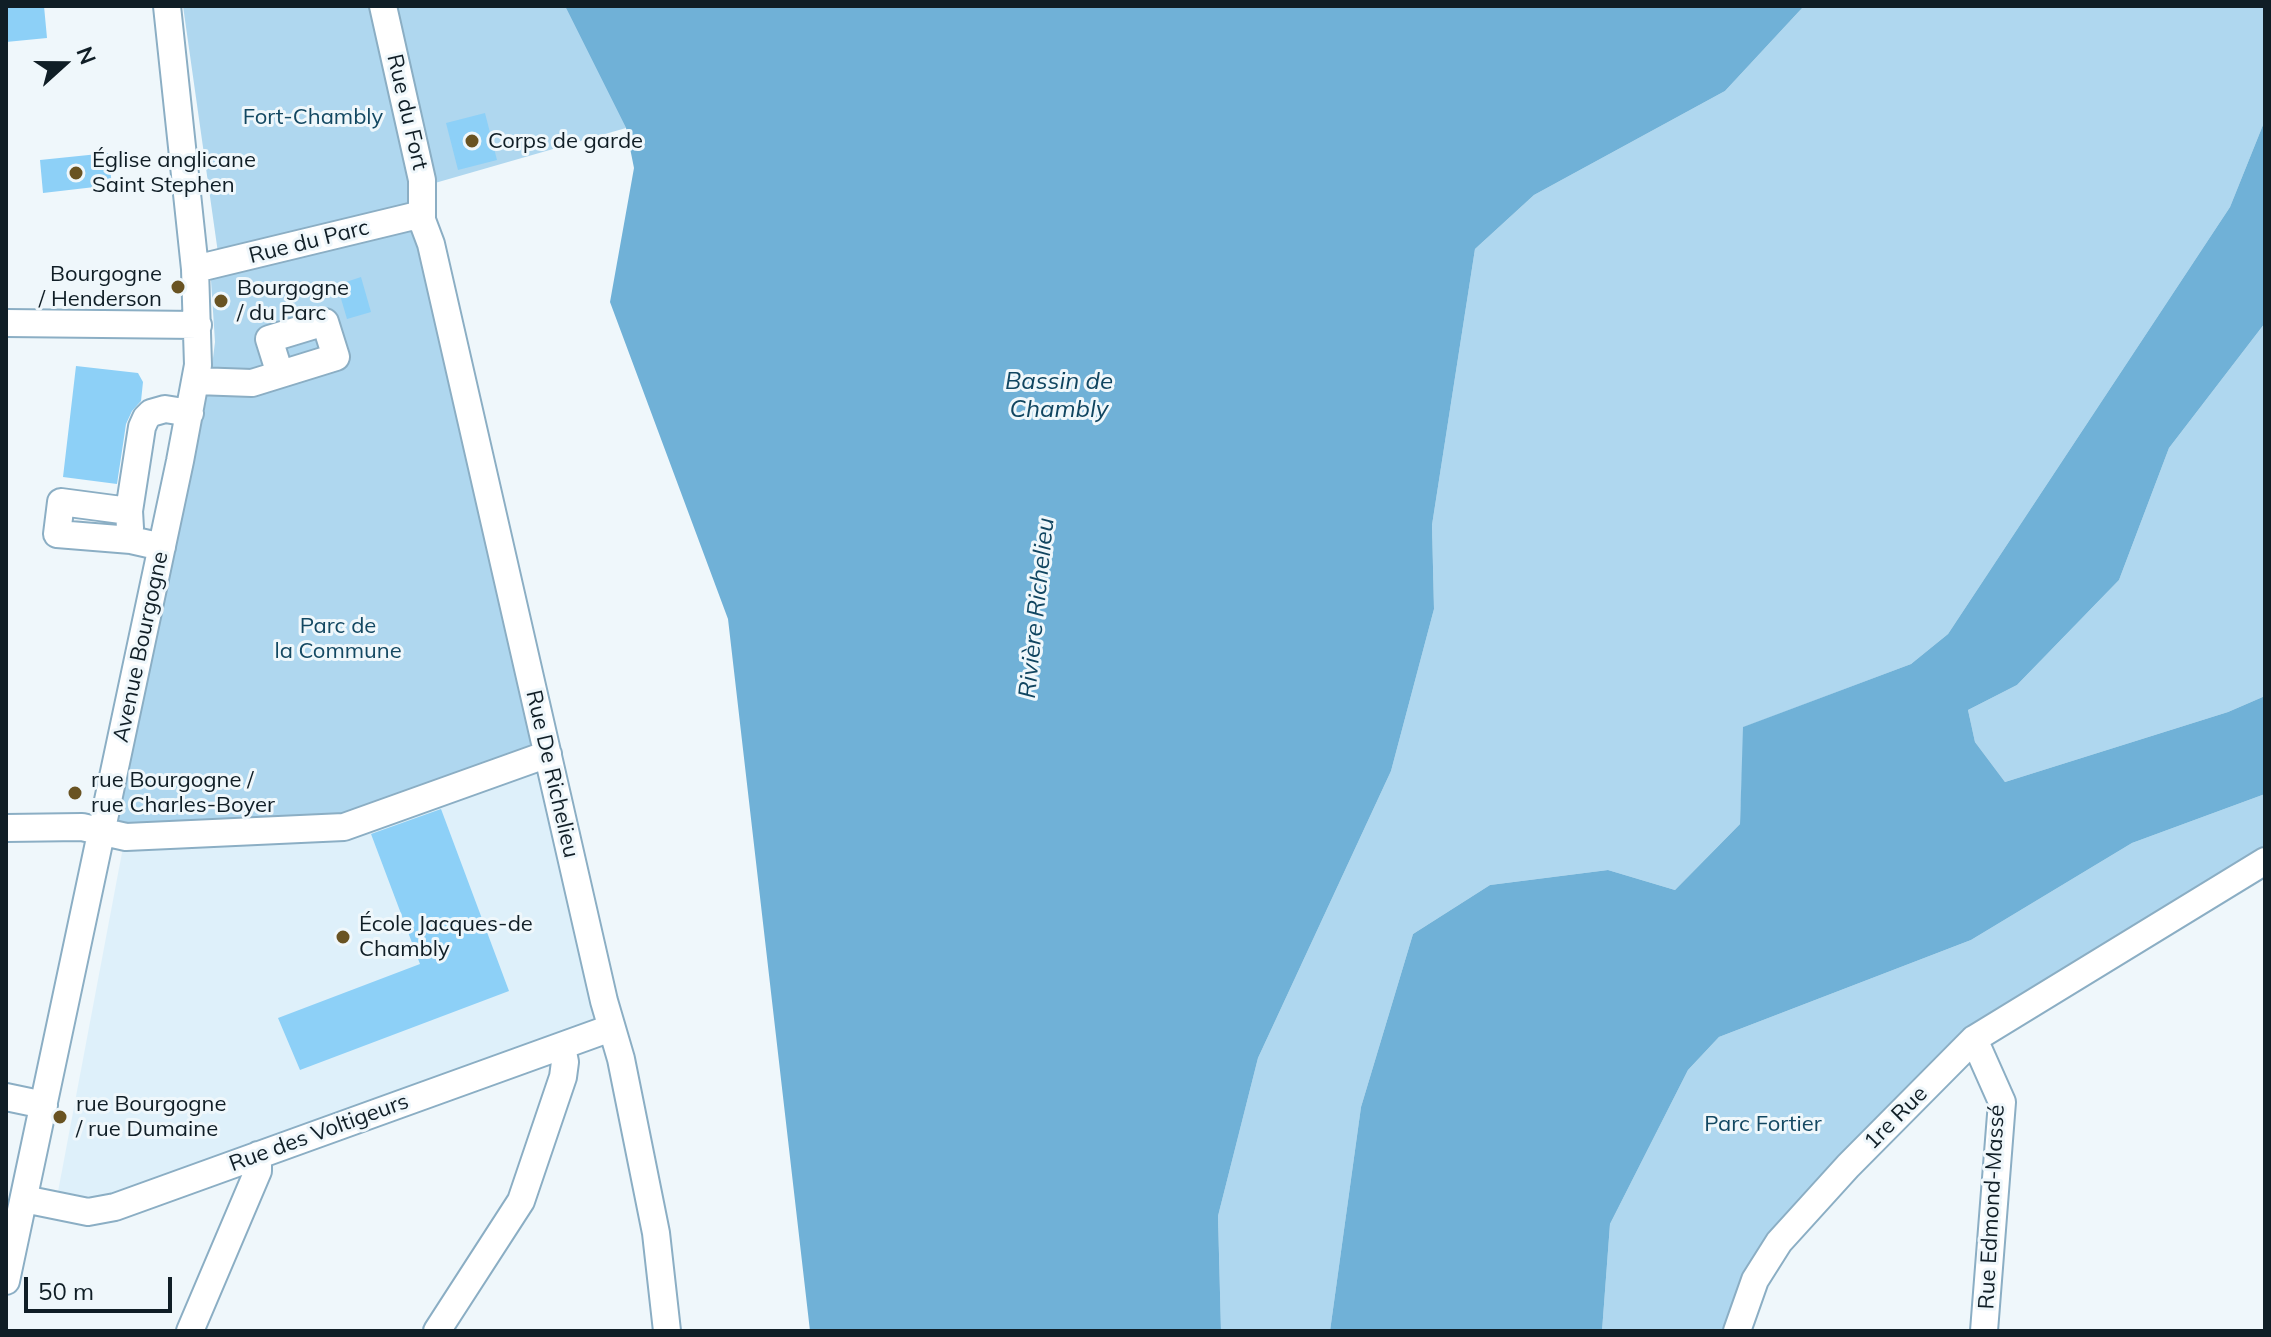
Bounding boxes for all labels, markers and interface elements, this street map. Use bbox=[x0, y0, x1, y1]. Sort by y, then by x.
north arrow bbox=[24, 24, 104, 104]
text: N bbox=[70, 43, 102, 68]
street label: Rue du Fort bbox=[381, 52, 433, 172]
park label: Fort-Chambly bbox=[243, 104, 383, 130]
place label: Corps de garde bbox=[488, 128, 643, 154]
marker: Corps de garde bbox=[463, 132, 481, 150]
place label: Église anglicane Saint Stephen bbox=[92, 147, 256, 198]
marker: Église anglicane Saint Stephen bbox=[67, 164, 85, 182]
street label: Rue du Parc bbox=[246, 214, 372, 270]
place label: Bourgogne / Henderson bbox=[39, 261, 162, 312]
place label: Bourgogne / du Parc bbox=[237, 275, 349, 326]
marker: Bourgogne / Henderson bbox=[169, 278, 187, 296]
marker: Bourgogne / du Parc bbox=[212, 292, 230, 310]
water label: Bassin de Chambly bbox=[1005, 368, 1113, 424]
water label: Rivière Richelieu bbox=[1013, 516, 1061, 700]
street label: Avenue Bourgogne bbox=[108, 549, 174, 745]
park label: Parc de la Commune bbox=[274, 613, 402, 664]
street label: Rue De Richelieu bbox=[520, 688, 584, 860]
place label: rue Bourgogne / rue Charles-Boyer bbox=[91, 767, 275, 818]
marker: rue Bourgogne / rue Charles-Boyer bbox=[66, 784, 84, 802]
place label: École Jacques-de Chambly bbox=[359, 911, 533, 962]
marker: École Jacques-de Chambly bbox=[334, 928, 352, 946]
street label: 1re Rue bbox=[1859, 1081, 1933, 1155]
street label: Rue des Voltigeurs bbox=[226, 1088, 412, 1178]
place label: rue Bourgogne / rue Dumaine bbox=[76, 1091, 226, 1142]
street label: Rue Edmond-Massé bbox=[1973, 1104, 2011, 1310]
marker: rue Bourgogne / rue Dumaine bbox=[51, 1108, 69, 1126]
park label: Parc Fortier bbox=[1704, 1111, 1822, 1137]
scale bar bbox=[28, 1261, 176, 1311]
text: 50 m bbox=[38, 1276, 94, 1306]

